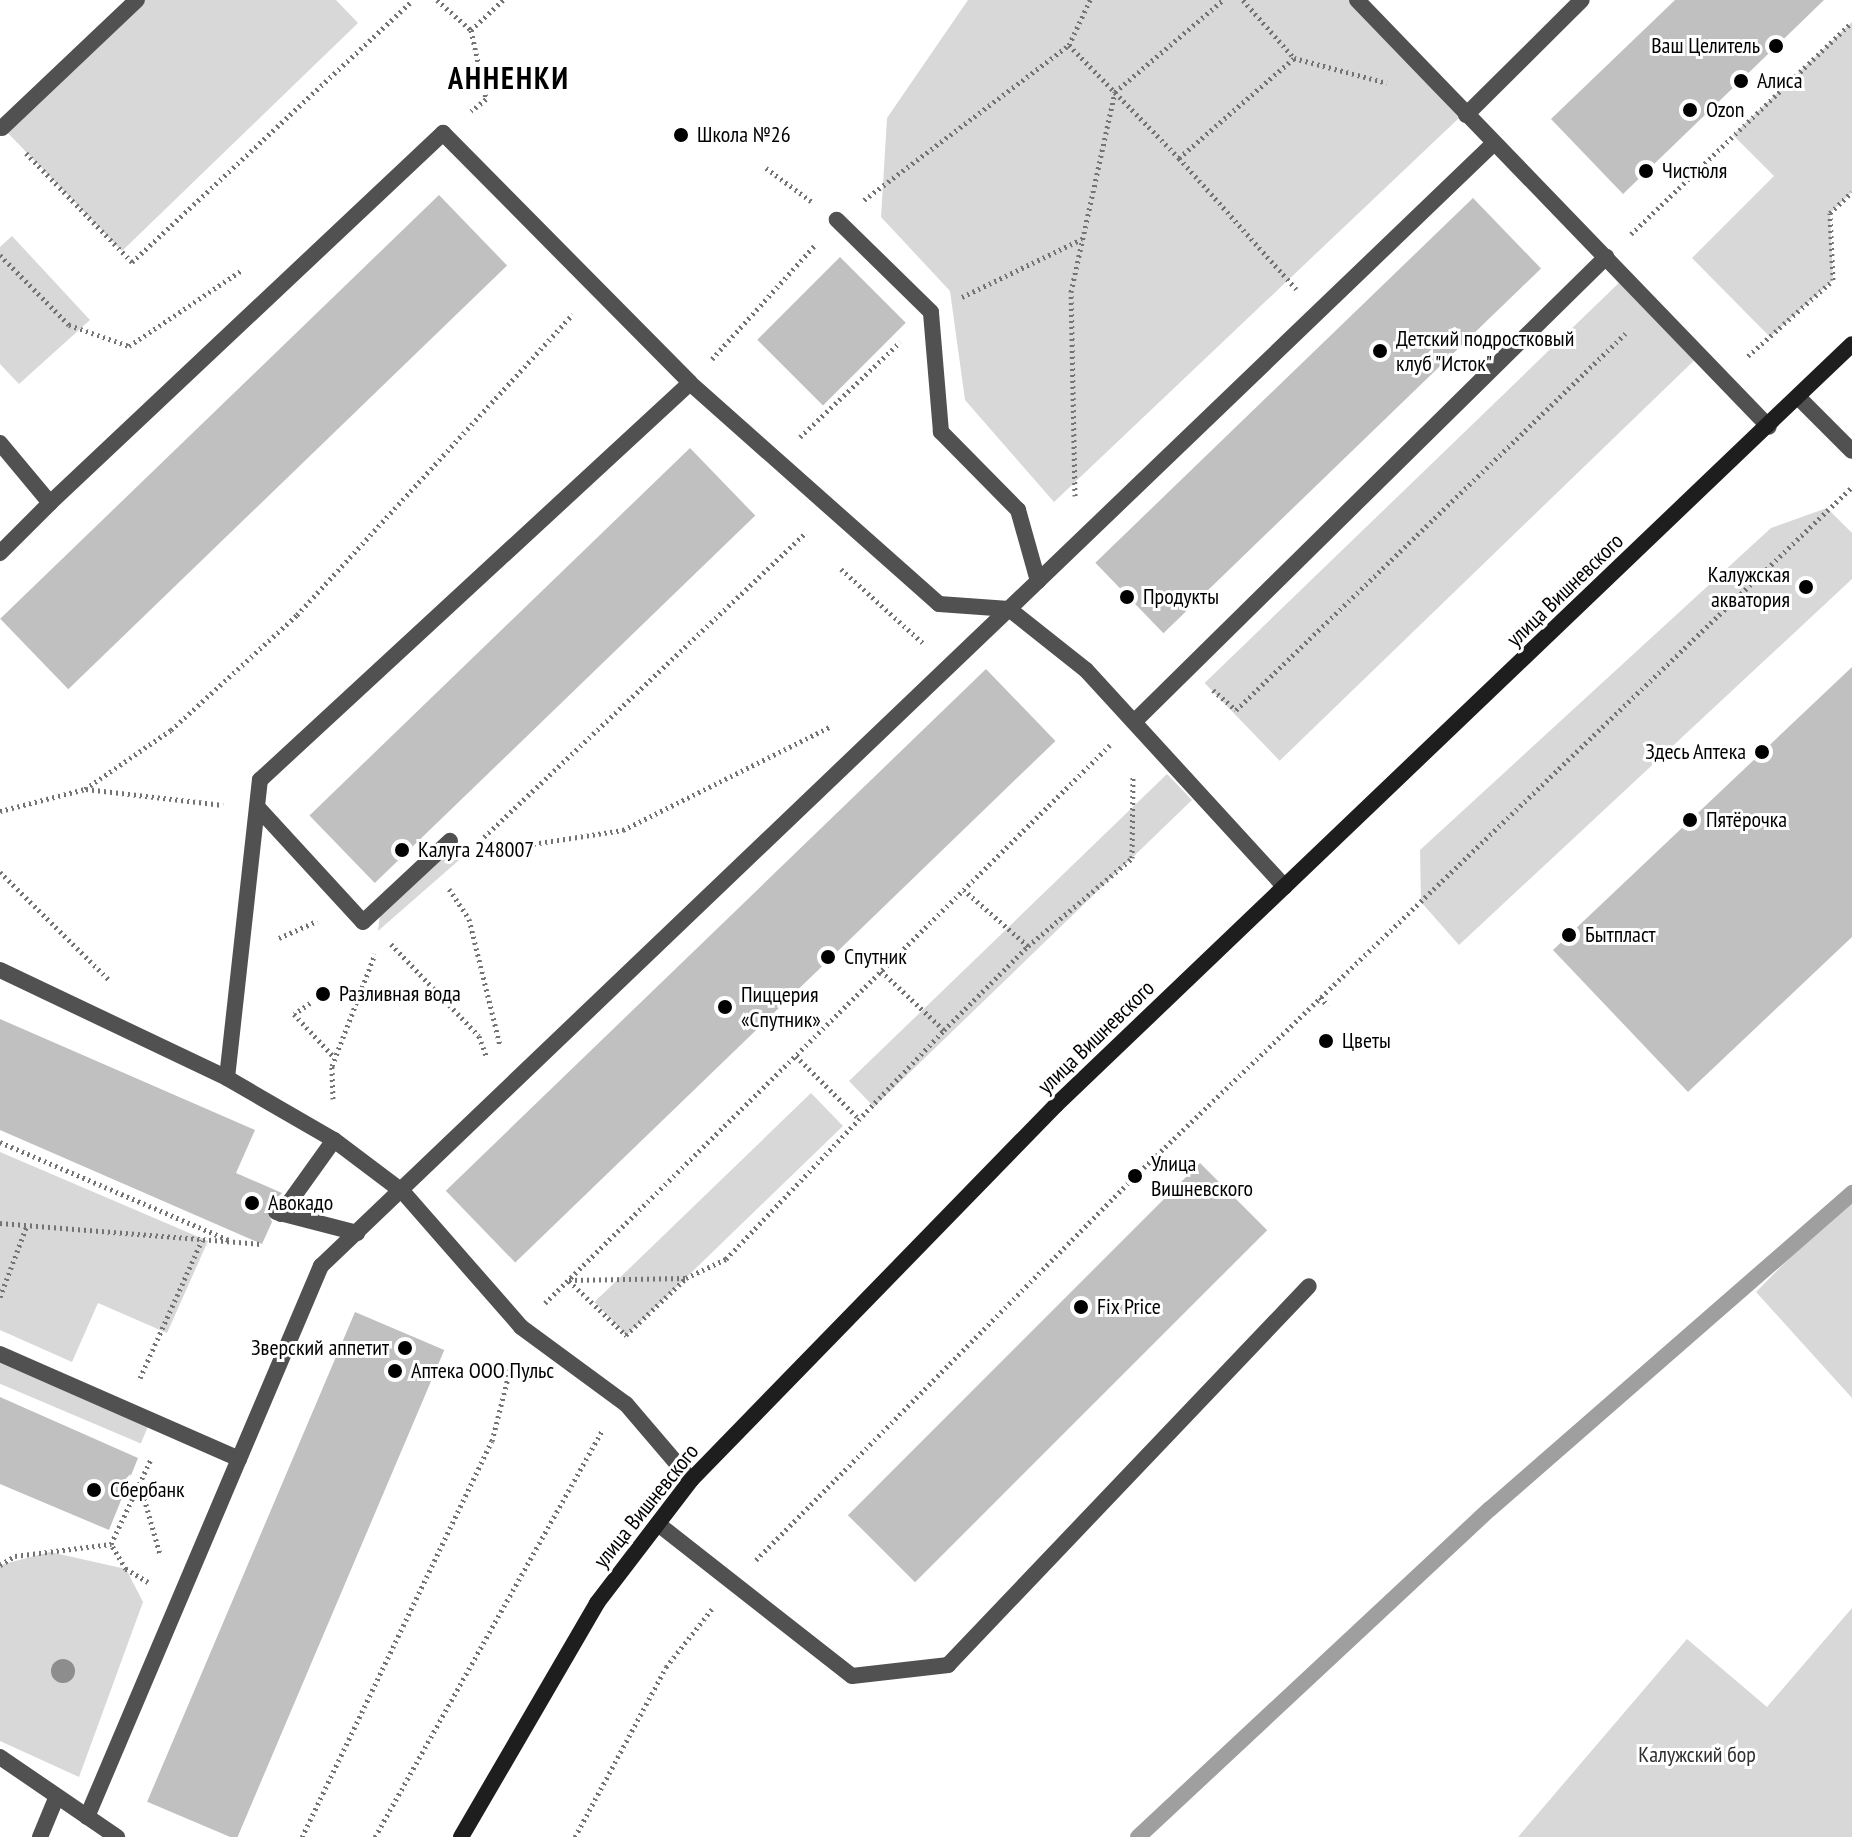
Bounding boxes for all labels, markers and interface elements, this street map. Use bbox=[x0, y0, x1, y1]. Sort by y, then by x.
place label: Ваш Целитель bbox=[1651, 33, 1760, 59]
marker: Ваш Целитель bbox=[1767, 37, 1785, 55]
district label: АННЕНКИ bbox=[448, 60, 570, 96]
place label: Алиса bbox=[1757, 68, 1802, 94]
marker: Алиса bbox=[1732, 72, 1750, 90]
place label: Ozon bbox=[1706, 97, 1745, 123]
marker: Ozon bbox=[1681, 101, 1699, 119]
place label: Школа №26 bbox=[697, 122, 791, 148]
marker: Школа №26 bbox=[672, 126, 690, 144]
place label: Чистюля bbox=[1662, 158, 1727, 184]
marker: Чистюля bbox=[1637, 162, 1655, 180]
place label: Детский подростковый клуб "Исток" bbox=[1396, 325, 1574, 376]
marker: Детский подростковый клуб "Исток" bbox=[1371, 342, 1389, 360]
street label: улица Вишневского bbox=[1501, 528, 1629, 652]
place label: Калужская акватория bbox=[1708, 561, 1790, 612]
marker: Калужская акватория bbox=[1797, 578, 1815, 596]
place label: Продукты bbox=[1143, 584, 1219, 610]
marker: Продукты bbox=[1118, 588, 1136, 606]
place label: Здесь Аптека bbox=[1644, 739, 1746, 765]
marker: Здесь Аптека bbox=[1753, 743, 1771, 761]
place label: Пятёрочка bbox=[1706, 807, 1787, 833]
marker: Пятёрочка bbox=[1681, 811, 1699, 829]
place label: Калуга 248007 bbox=[418, 837, 534, 863]
marker: Калуга 248007 bbox=[393, 841, 411, 859]
place label: Бытпласт bbox=[1585, 922, 1656, 948]
marker: Бытпласт bbox=[1560, 926, 1578, 944]
place label: Спутник bbox=[844, 944, 907, 970]
marker: Спутник bbox=[819, 948, 837, 966]
street label: улица Вишневского bbox=[1032, 975, 1160, 1099]
place label: Разливная вода bbox=[339, 981, 461, 1007]
place label: Пиццерия «Спутник» bbox=[741, 981, 821, 1032]
marker: Разливная вода bbox=[314, 985, 332, 1003]
marker: Пиццерия «Спутник» bbox=[716, 998, 734, 1016]
place label: Цветы bbox=[1342, 1028, 1391, 1054]
marker: Цветы bbox=[1317, 1032, 1335, 1050]
place label: Улица Вишневского bbox=[1151, 1150, 1253, 1202]
marker: Улица Вишневского bbox=[1126, 1167, 1144, 1185]
place label: Авокадо bbox=[268, 1190, 333, 1216]
marker: Авокадо bbox=[243, 1194, 261, 1212]
place label: Fix Price bbox=[1097, 1294, 1161, 1320]
marker: Fix Price bbox=[1072, 1298, 1090, 1316]
place label: Зверский аппетит bbox=[251, 1335, 389, 1361]
marker: Зверский аппетит bbox=[396, 1339, 414, 1357]
place label: Аптека ООО Пульс bbox=[411, 1358, 554, 1384]
marker: Аптека ООО Пульс bbox=[386, 1362, 404, 1380]
street label: улица Вишневского bbox=[588, 1439, 704, 1573]
place label: Сбербанк bbox=[110, 1477, 185, 1503]
marker: Сбербанк bbox=[85, 1481, 103, 1499]
park label: Калужский бор bbox=[1638, 1742, 1756, 1768]

